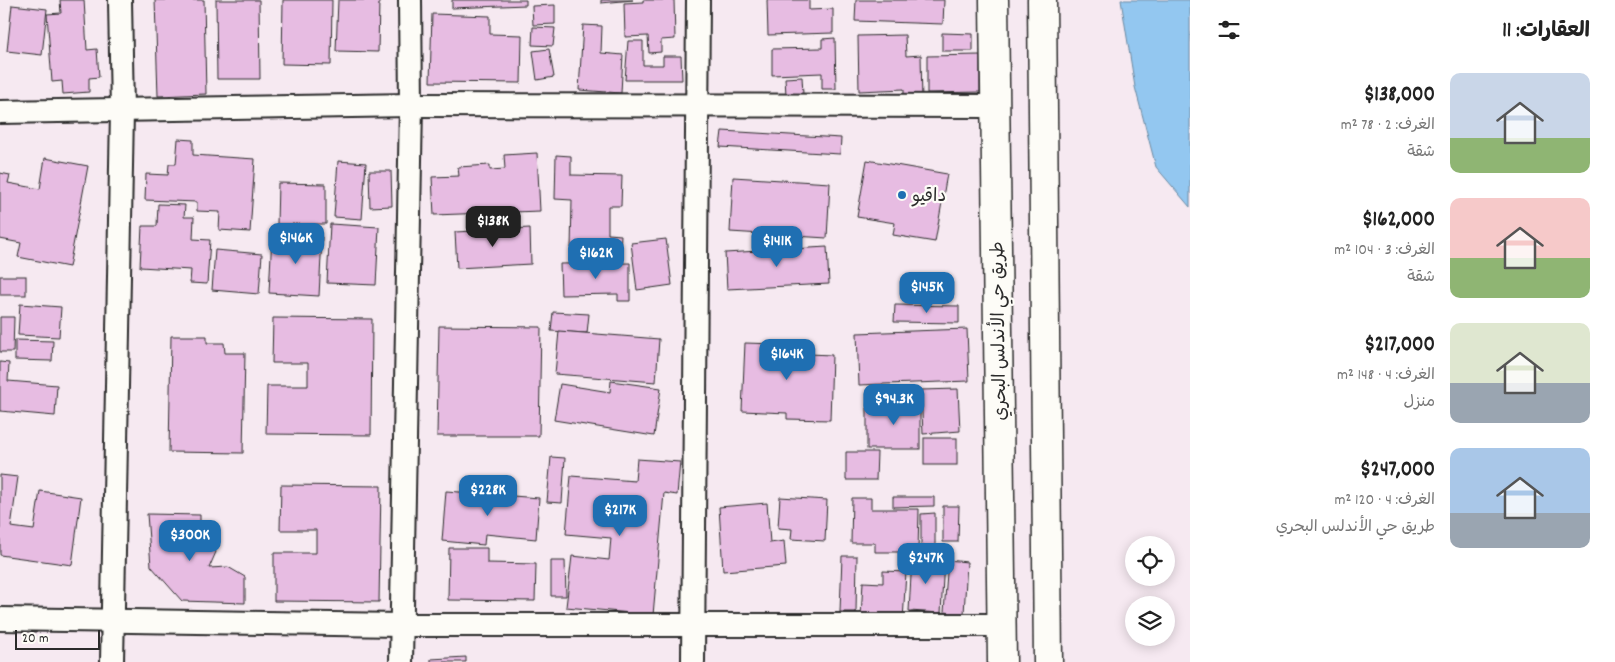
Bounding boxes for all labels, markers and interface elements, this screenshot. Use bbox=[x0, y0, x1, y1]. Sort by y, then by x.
icon: filters bbox=[1215, 16, 1243, 44]
text: العقارات: 11 bbox=[1502, 17, 1590, 47]
text: $138,000 bbox=[1364, 81, 1435, 111]
icon: home bbox=[1490, 93, 1550, 153]
text: الغرف: 2 · 78 m² bbox=[1341, 114, 1435, 137]
text: شقة bbox=[1407, 141, 1435, 164]
place label: داقيو bbox=[911, 185, 946, 210]
marker: داقيو bbox=[896, 189, 908, 201]
pin: $138K bbox=[458, 206, 528, 248]
text: $162,000 bbox=[1362, 206, 1435, 236]
text: $138K bbox=[477, 210, 509, 233]
icon: home bbox=[1490, 218, 1550, 278]
pin: $146K bbox=[261, 222, 331, 265]
pin: $141K bbox=[742, 226, 812, 268]
text: $146K bbox=[279, 227, 313, 250]
text: $141K bbox=[762, 230, 792, 253]
pin: $162K bbox=[561, 238, 631, 280]
text: الغرف: 3 · 104 m² bbox=[1334, 239, 1435, 262]
street label: طريق حي الأندلس البحري bbox=[984, 241, 1016, 421]
text: $162K bbox=[579, 242, 613, 265]
text: شقة bbox=[1407, 266, 1435, 289]
pin: $145K bbox=[892, 272, 962, 314]
text: $145K bbox=[910, 276, 944, 299]
text: $217,000 bbox=[1364, 331, 1435, 361]
pin: $164K bbox=[752, 338, 822, 381]
text: $164K bbox=[770, 343, 804, 366]
icon: home bbox=[1490, 343, 1550, 403]
text: الغرف: 4 · 148 m² bbox=[1337, 364, 1435, 387]
pin: $94.3K bbox=[853, 384, 935, 426]
text: $94.3K bbox=[874, 388, 914, 411]
text: منزل bbox=[1403, 391, 1435, 414]
text: $247,000 bbox=[1360, 456, 1435, 486]
icon: home bbox=[1490, 468, 1550, 528]
pin: $228K bbox=[453, 474, 523, 517]
text: $228K bbox=[470, 479, 506, 502]
text: الغرف: 4 · 120 m² bbox=[1334, 489, 1435, 512]
pin: $217K bbox=[585, 494, 655, 537]
text: $217K bbox=[604, 499, 636, 522]
text: طريق حي الأندلس البحري bbox=[1276, 516, 1435, 539]
pin: $300K bbox=[155, 520, 225, 562]
text: $300K bbox=[170, 524, 210, 547]
map controls bbox=[1125, 536, 1175, 646]
button: locate bbox=[1125, 536, 1175, 586]
pin: $247K bbox=[891, 542, 961, 585]
text: $247K bbox=[908, 547, 944, 570]
button: layers bbox=[1125, 596, 1175, 646]
scale bar bbox=[15, 627, 100, 650]
text: 20 m bbox=[22, 629, 49, 649]

